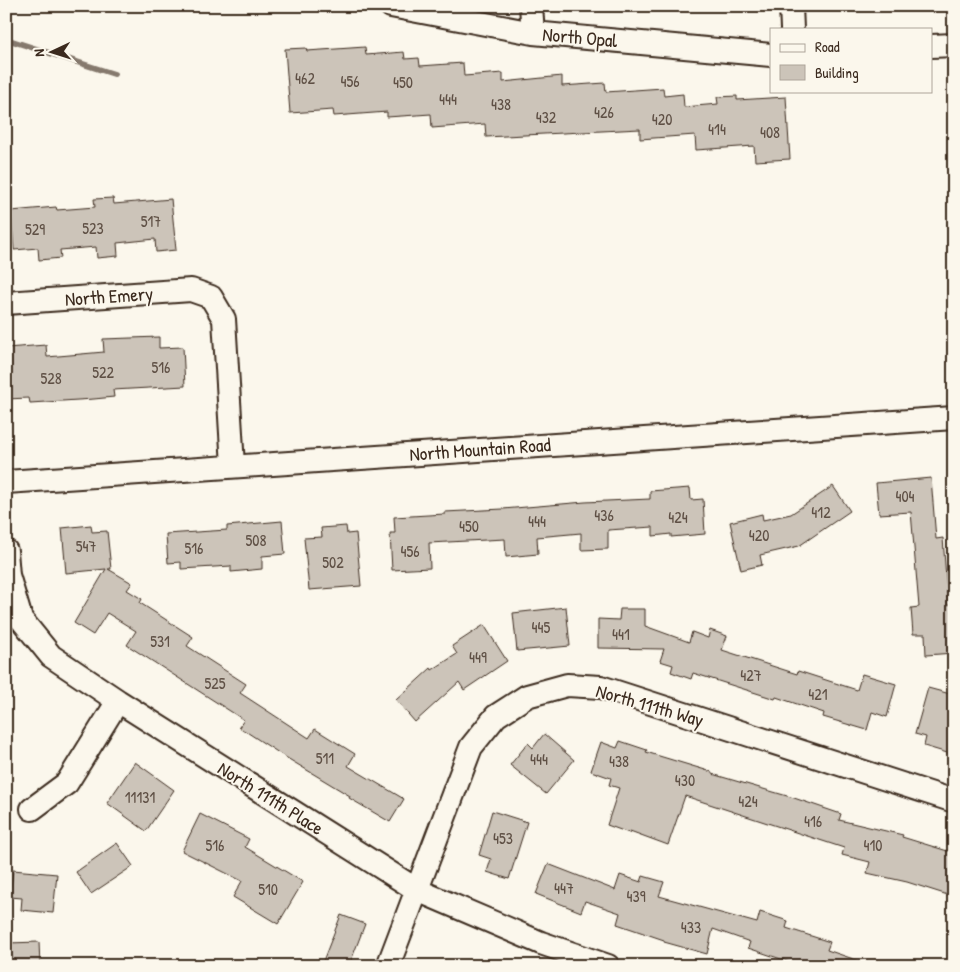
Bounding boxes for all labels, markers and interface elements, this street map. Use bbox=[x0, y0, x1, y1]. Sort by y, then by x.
street label: North Opal bbox=[541, 21, 620, 53]
north arrow bbox=[28, 28, 78, 78]
legend bbox=[770, 28, 932, 92]
text: Road bbox=[815, 36, 840, 57]
text: N bbox=[29, 48, 48, 57]
text: Building bbox=[815, 62, 859, 83]
house number: 462 bbox=[295, 67, 315, 89]
house number: 456 bbox=[340, 70, 360, 92]
house number: 450 bbox=[393, 71, 413, 93]
house number: 444 bbox=[439, 88, 457, 110]
house number: 438 bbox=[491, 93, 511, 115]
house number: 426 bbox=[594, 101, 614, 123]
house number: 432 bbox=[536, 106, 557, 128]
house number: 420 bbox=[652, 108, 672, 130]
house number: 414 bbox=[708, 118, 726, 140]
house number: 408 bbox=[760, 121, 780, 143]
house number: 517 bbox=[141, 210, 161, 232]
house number: 523 bbox=[82, 217, 104, 239]
house number: 529 bbox=[25, 218, 45, 240]
street label: North Emery bbox=[64, 280, 154, 312]
house number: 516 bbox=[152, 356, 170, 378]
house number: 522 bbox=[92, 361, 114, 383]
house number: 528 bbox=[40, 367, 62, 389]
street label: North Mountain Road bbox=[409, 431, 552, 467]
house number: 404 bbox=[895, 485, 915, 507]
house number: 412 bbox=[811, 501, 831, 523]
house number: 436 bbox=[594, 504, 614, 526]
house number: 424 bbox=[668, 506, 688, 528]
house number: 444 bbox=[528, 510, 546, 532]
house number: 450 bbox=[459, 515, 479, 537]
house number: 420 bbox=[749, 524, 769, 546]
house number: 508 bbox=[246, 529, 266, 551]
house number: 547 bbox=[76, 535, 96, 557]
house number: 516 bbox=[185, 537, 203, 559]
house number: 456 bbox=[400, 540, 420, 562]
house number: 502 bbox=[322, 551, 344, 573]
house number: 445 bbox=[532, 616, 551, 638]
house number: 441 bbox=[612, 623, 630, 645]
house number: 531 bbox=[150, 630, 170, 652]
house number: 449 bbox=[469, 646, 487, 668]
house number: 427 bbox=[740, 664, 762, 686]
house number: 525 bbox=[204, 672, 226, 694]
street label: North 111th Way bbox=[593, 677, 707, 733]
house number: 421 bbox=[808, 683, 828, 705]
house number: 511 bbox=[316, 747, 334, 769]
house number: 444 bbox=[530, 748, 548, 770]
house number: 438 bbox=[609, 750, 629, 772]
street label: North 111th Place bbox=[213, 755, 329, 841]
house number: 430 bbox=[675, 769, 695, 791]
house number: 11131 bbox=[125, 786, 155, 808]
house number: 424 bbox=[738, 790, 758, 812]
house number: 416 bbox=[804, 810, 822, 832]
house number: 453 bbox=[493, 827, 513, 849]
house number: 516 bbox=[206, 834, 224, 856]
house number: 410 bbox=[864, 834, 882, 856]
house number: 447 bbox=[554, 877, 574, 899]
house number: 510 bbox=[258, 878, 278, 900]
house number: 439 bbox=[626, 885, 646, 907]
house number: 433 bbox=[681, 916, 701, 938]

